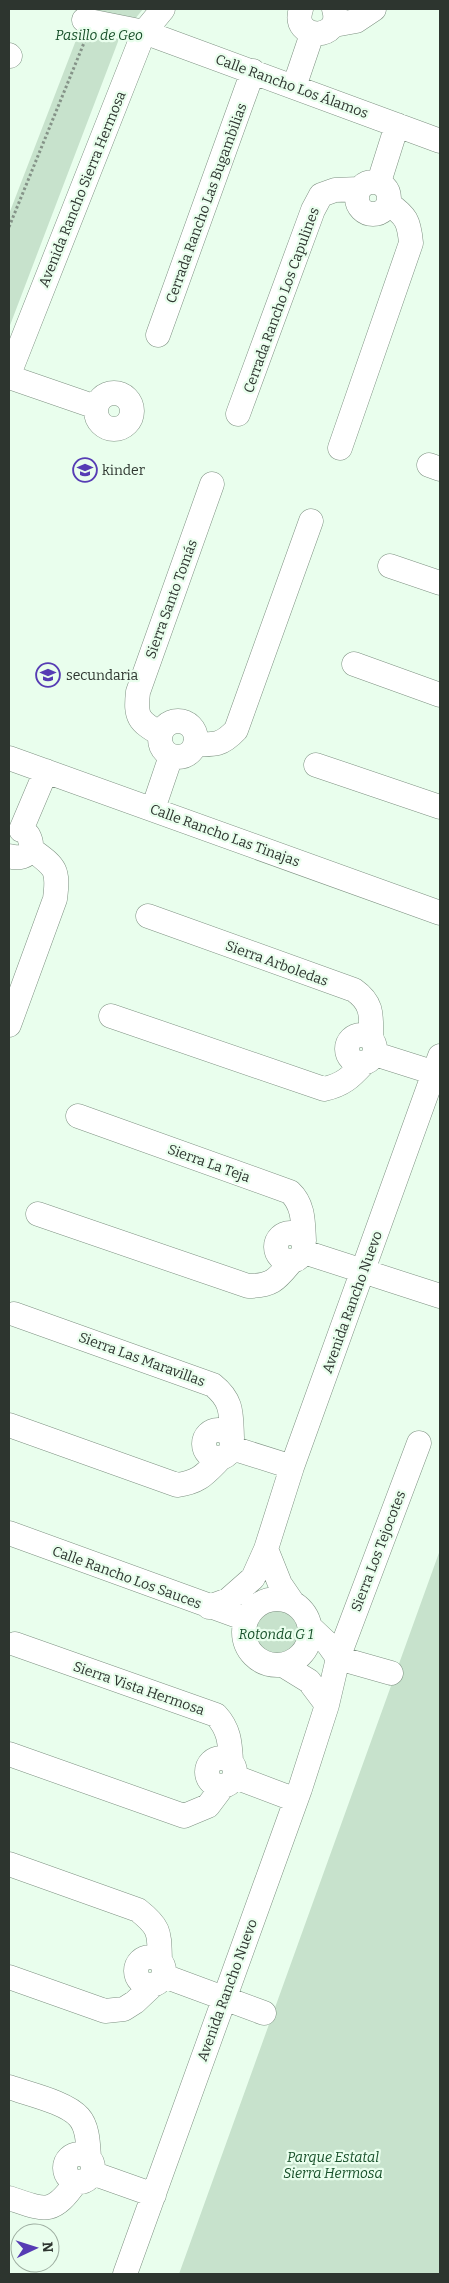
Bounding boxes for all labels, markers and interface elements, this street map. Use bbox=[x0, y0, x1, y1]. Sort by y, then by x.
park label: Pasillo de Geo bbox=[55, 27, 143, 44]
street label: Calle Rancho Los Álamos bbox=[213, 50, 371, 122]
street label: Avenida Rancho Sierra Hermosa bbox=[35, 88, 130, 290]
street label: Cerrada Rancho Las Bugambilias bbox=[162, 101, 251, 306]
street label: Cerrada Rancho Los Capulines bbox=[240, 205, 323, 395]
school or university icon: kinder bbox=[72, 457, 98, 483]
place label: kinder bbox=[102, 462, 145, 479]
street label: Sierra Santo Tomás bbox=[142, 537, 201, 661]
school or university icon: secundaria bbox=[35, 662, 61, 688]
place label: secundaria bbox=[66, 667, 139, 684]
street label: Calle Rancho Las Tinajas bbox=[148, 800, 302, 871]
street label: Sierra Arboledas bbox=[223, 937, 330, 990]
street label: Sierra La Teja bbox=[165, 1141, 253, 1186]
street label: Avenida Rancho Nuevo bbox=[319, 1229, 386, 1376]
street label: Sierra Las Maravillas bbox=[76, 1329, 207, 1390]
street label: Sierra Los Tejocotes bbox=[348, 1488, 409, 1614]
street label: Calle Rancho Los Sauces bbox=[50, 1543, 204, 1612]
park label: Rotonda G 1 bbox=[239, 1626, 313, 1643]
street label: Sierra Vista Hermosa bbox=[71, 1658, 207, 1719]
street label: Avenida Rancho Nuevo bbox=[194, 1917, 261, 2064]
park label: Parque Estatal Sierra Hermosa bbox=[283, 2149, 383, 2182]
north arrow bbox=[10, 2223, 60, 2273]
text: N bbox=[39, 2241, 56, 2253]

